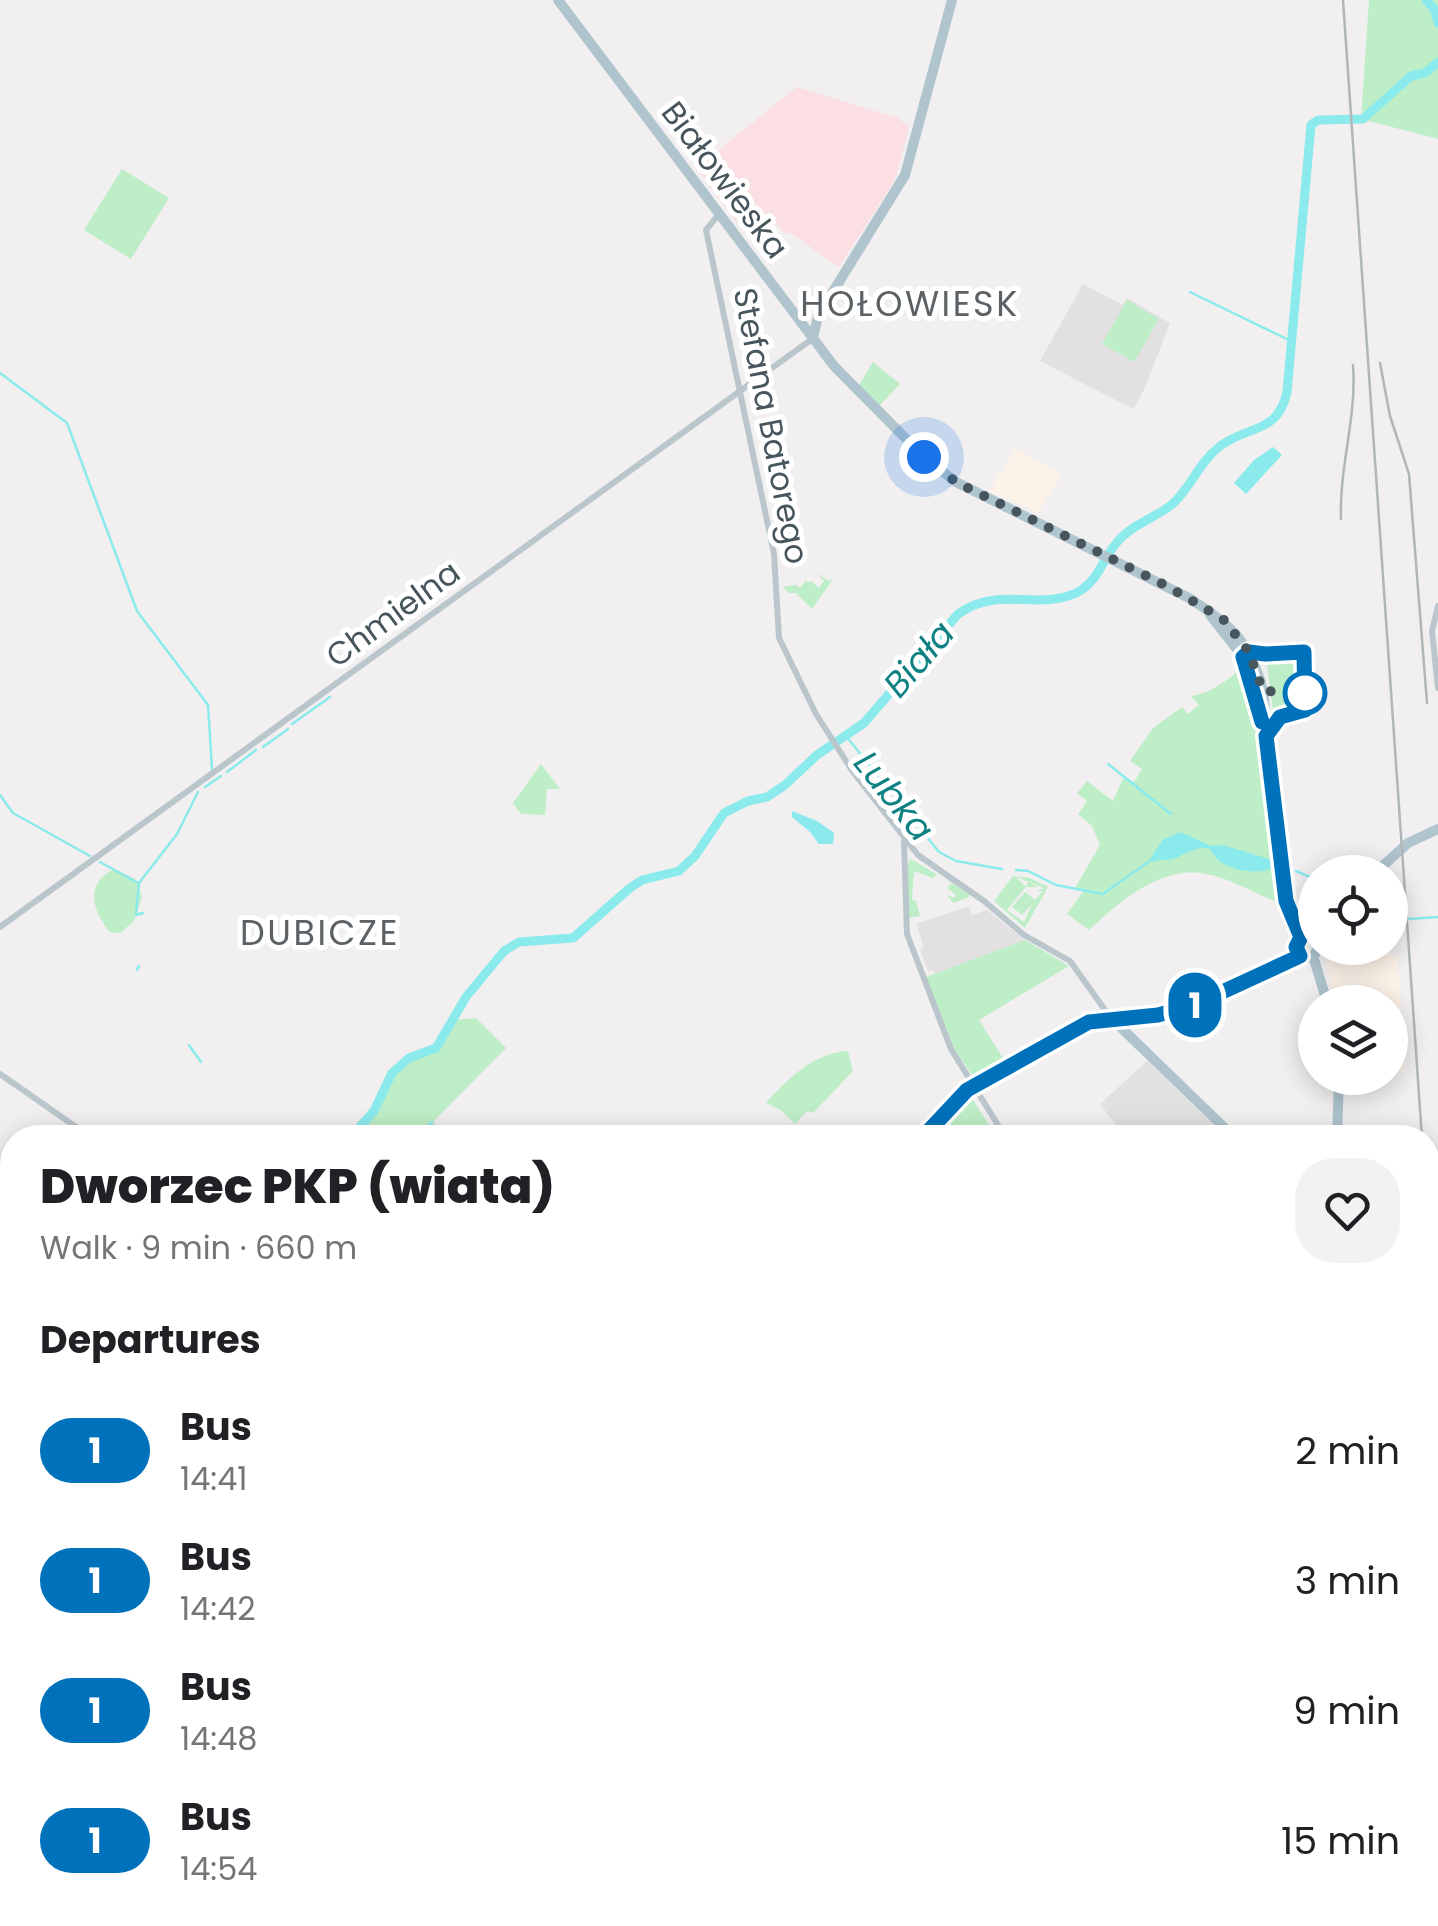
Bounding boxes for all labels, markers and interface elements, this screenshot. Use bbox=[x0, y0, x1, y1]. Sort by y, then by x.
street label: Białowieska bbox=[651, 92, 799, 268]
district label: HOŁOWIESK bbox=[800, 279, 1020, 328]
street label: Stefana Batorego bbox=[723, 284, 820, 568]
your location bbox=[899, 432, 949, 482]
street label: Chmielna bbox=[316, 550, 469, 678]
water label: Biała bbox=[872, 610, 965, 707]
unlabelled marker bbox=[1284, 672, 1326, 714]
water label: Lubka bbox=[843, 740, 946, 851]
map controls bbox=[1298, 855, 1408, 1095]
button: locate bbox=[1298, 855, 1408, 965]
district label: DUBICZE bbox=[240, 908, 400, 957]
line badge: 1 bbox=[1162, 972, 1228, 1038]
text: 1 bbox=[1188, 981, 1202, 1030]
button: layers bbox=[1298, 985, 1408, 1095]
text: Dworzec PKP (wiata) bbox=[40, 1153, 555, 1220]
button: heart bbox=[1295, 1158, 1400, 1263]
text: Walk · 9 min · 660 m bbox=[40, 1225, 357, 1270]
text: Departures bbox=[40, 1313, 261, 1366]
text: Bus bbox=[180, 1400, 252, 1453]
text: 2 min bbox=[1295, 1424, 1400, 1477]
text: 1 bbox=[88, 1426, 102, 1475]
text: 14:41 bbox=[180, 1456, 248, 1501]
text: Bus bbox=[180, 1530, 252, 1583]
text: 3 min bbox=[1295, 1554, 1400, 1607]
text: 1 bbox=[88, 1556, 102, 1605]
text: 14:42 bbox=[180, 1586, 256, 1631]
text: Bus bbox=[180, 1660, 252, 1713]
text: 9 min bbox=[1293, 1684, 1400, 1737]
text: 1 bbox=[88, 1686, 102, 1735]
text: 14:48 bbox=[180, 1716, 258, 1761]
text: Bus bbox=[180, 1790, 252, 1843]
text: 15 min bbox=[1281, 1814, 1400, 1867]
text: 1 bbox=[88, 1816, 102, 1865]
text: 14:54 bbox=[180, 1846, 257, 1891]

